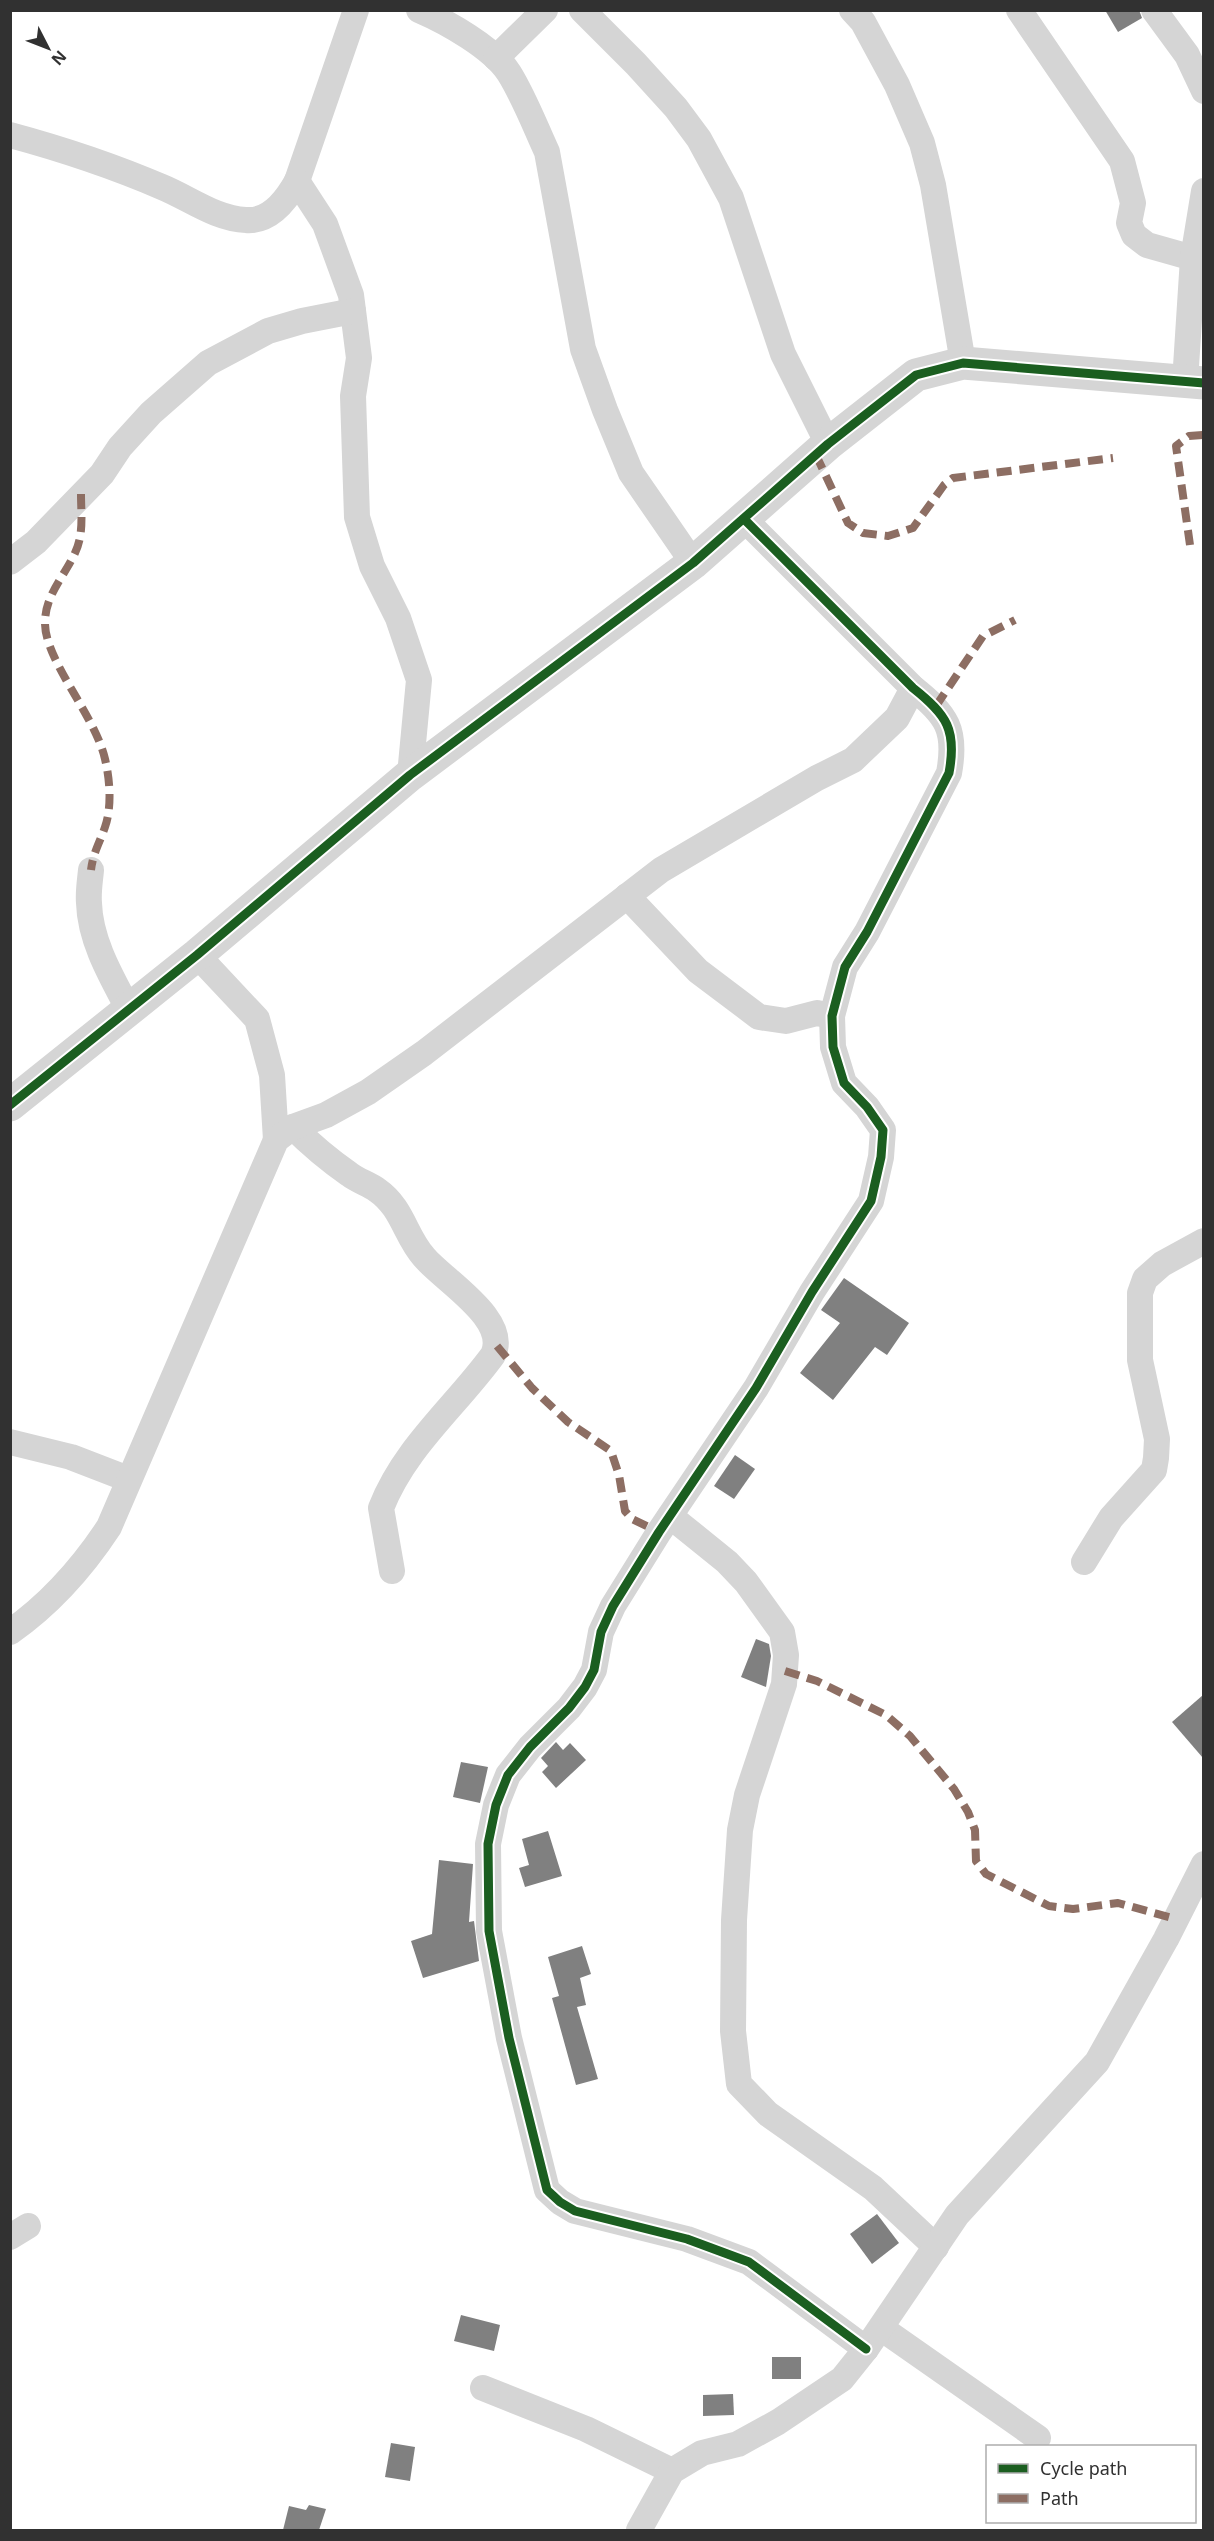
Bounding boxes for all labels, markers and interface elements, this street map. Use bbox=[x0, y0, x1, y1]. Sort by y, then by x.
north arrow bbox=[18, 18, 78, 78]
text: N bbox=[47, 46, 72, 70]
legend bbox=[986, 2445, 1196, 2523]
text: Cycle path bbox=[1040, 2456, 1127, 2480]
text: Path bbox=[1040, 2486, 1079, 2510]

